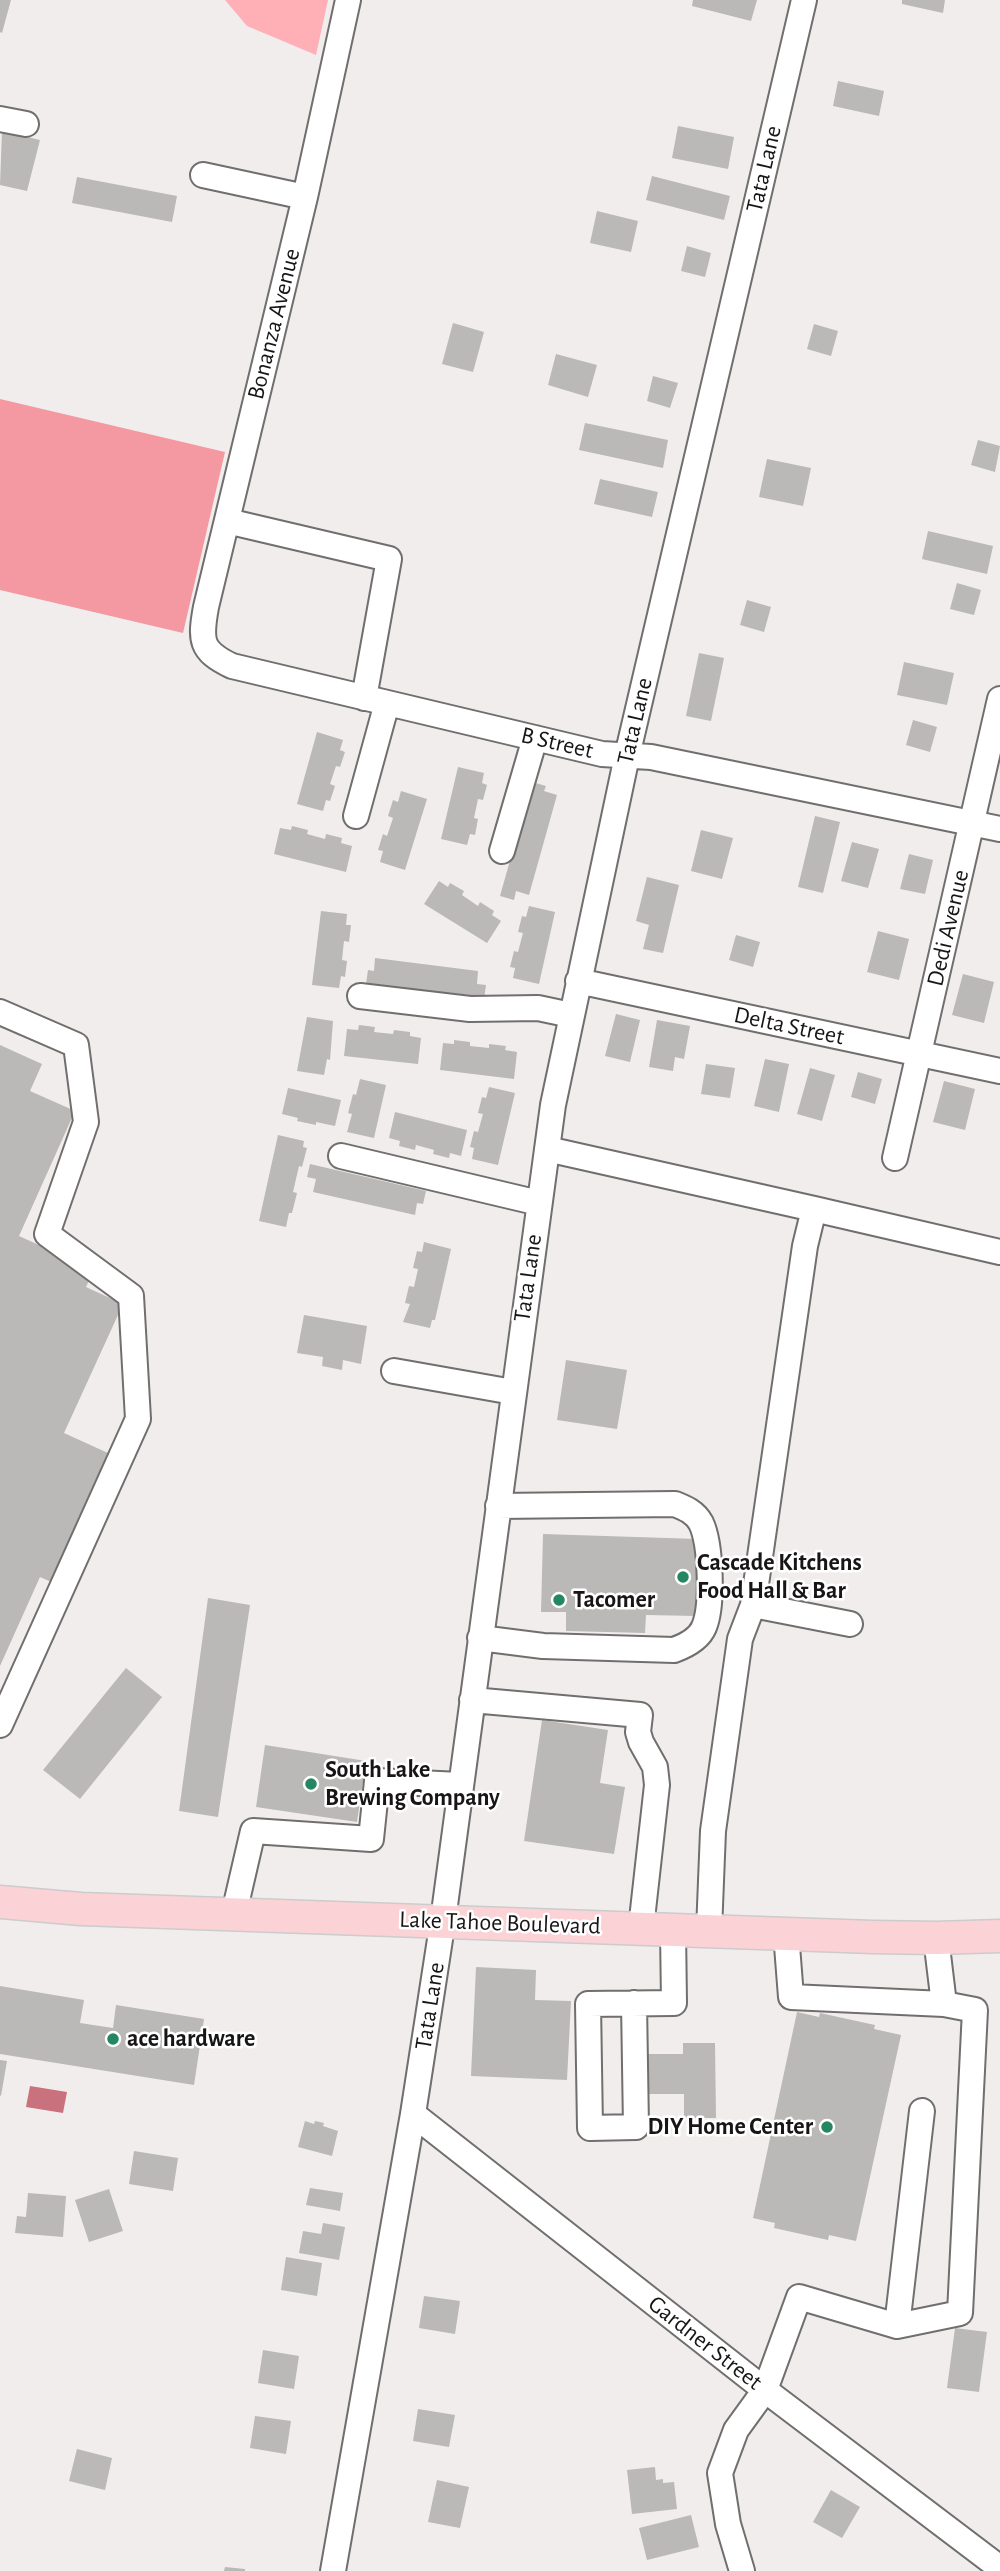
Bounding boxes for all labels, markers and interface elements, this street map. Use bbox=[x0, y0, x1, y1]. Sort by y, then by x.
street label: Tata Lane bbox=[740, 123, 788, 215]
street label: Bonanza Avenue bbox=[241, 245, 307, 403]
street label: Tata Lane bbox=[611, 675, 659, 767]
street label: B Street bbox=[518, 721, 596, 765]
street label: Dedi Avenue bbox=[921, 867, 975, 989]
street label: Delta Street bbox=[731, 1000, 847, 1052]
street label: Tata Lane bbox=[508, 1232, 548, 1324]
place label: Cascade Kitchens Food Hall & Bar bbox=[697, 1549, 862, 1605]
marker: Cascade Kitchens Food Hall & Bar bbox=[675, 1569, 691, 1585]
place label: Tacomer bbox=[573, 1586, 655, 1614]
marker: Tacomer bbox=[551, 1592, 567, 1608]
place label: South Lake Brewing Company bbox=[325, 1756, 500, 1812]
marker: South Lake Brewing Company bbox=[303, 1776, 319, 1792]
street label: Lake Tahoe Boulevard bbox=[399, 1905, 601, 1941]
street label: Tata Lane bbox=[409, 1960, 451, 2052]
place label: ace hardware bbox=[127, 2025, 255, 2053]
marker: ace hardware bbox=[105, 2031, 121, 2047]
place label: DIY Home Center bbox=[647, 2113, 813, 2141]
marker: DIY Home Center bbox=[819, 2119, 835, 2135]
street label: Gardner Street bbox=[642, 2290, 768, 2396]

